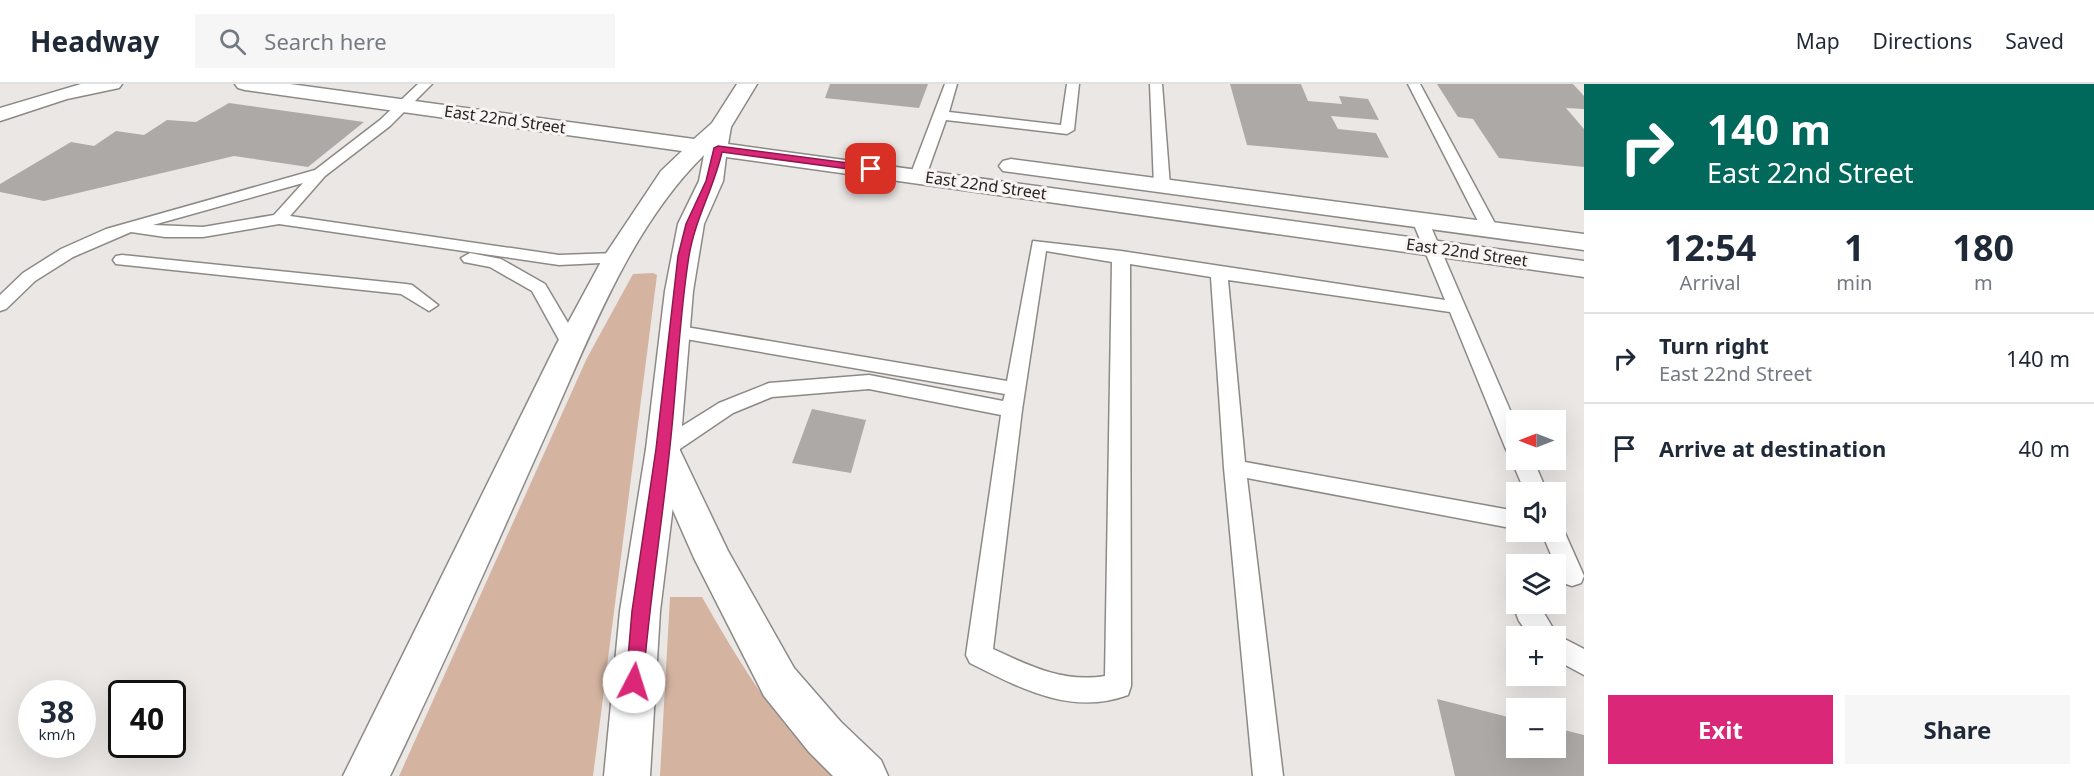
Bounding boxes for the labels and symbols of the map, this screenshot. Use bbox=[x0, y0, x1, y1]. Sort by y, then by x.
street label: East 22nd Street bbox=[443, 100, 567, 138]
pin bbox=[845, 143, 896, 194]
street label: East 22nd Street bbox=[924, 166, 1048, 204]
street label: East 22nd Street bbox=[1405, 233, 1529, 271]
north arrow bbox=[1506, 410, 1566, 470]
position arrow bbox=[602, 650, 666, 714]
speed limit sign: 40 bbox=[108, 680, 186, 758]

